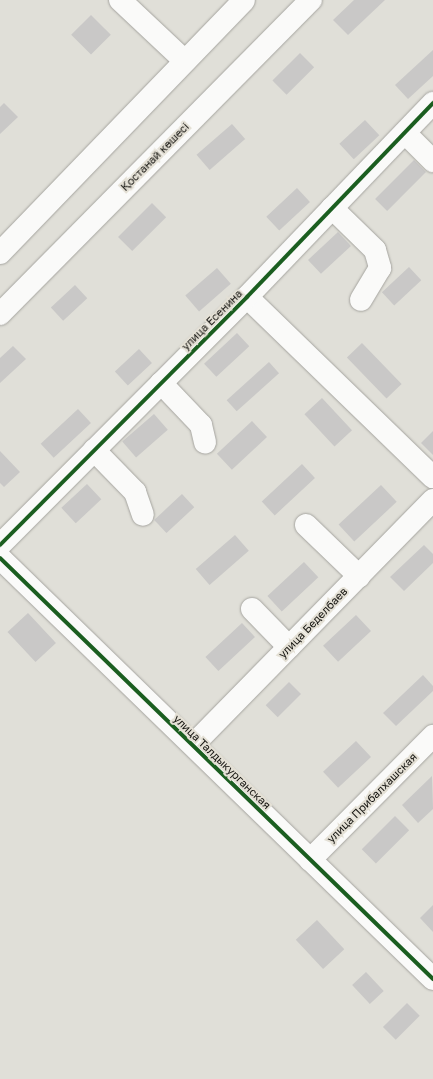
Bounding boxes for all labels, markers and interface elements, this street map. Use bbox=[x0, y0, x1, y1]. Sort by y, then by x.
street label: Қостанай көшесі bbox=[118, 120, 192, 194]
street label: улица Есенина bbox=[179, 287, 245, 353]
street label: улица Беделбаев bbox=[276, 585, 350, 661]
street label: улица Талдыкурганская bbox=[171, 712, 273, 812]
street label: улица Прибалхашская bbox=[324, 750, 420, 846]

